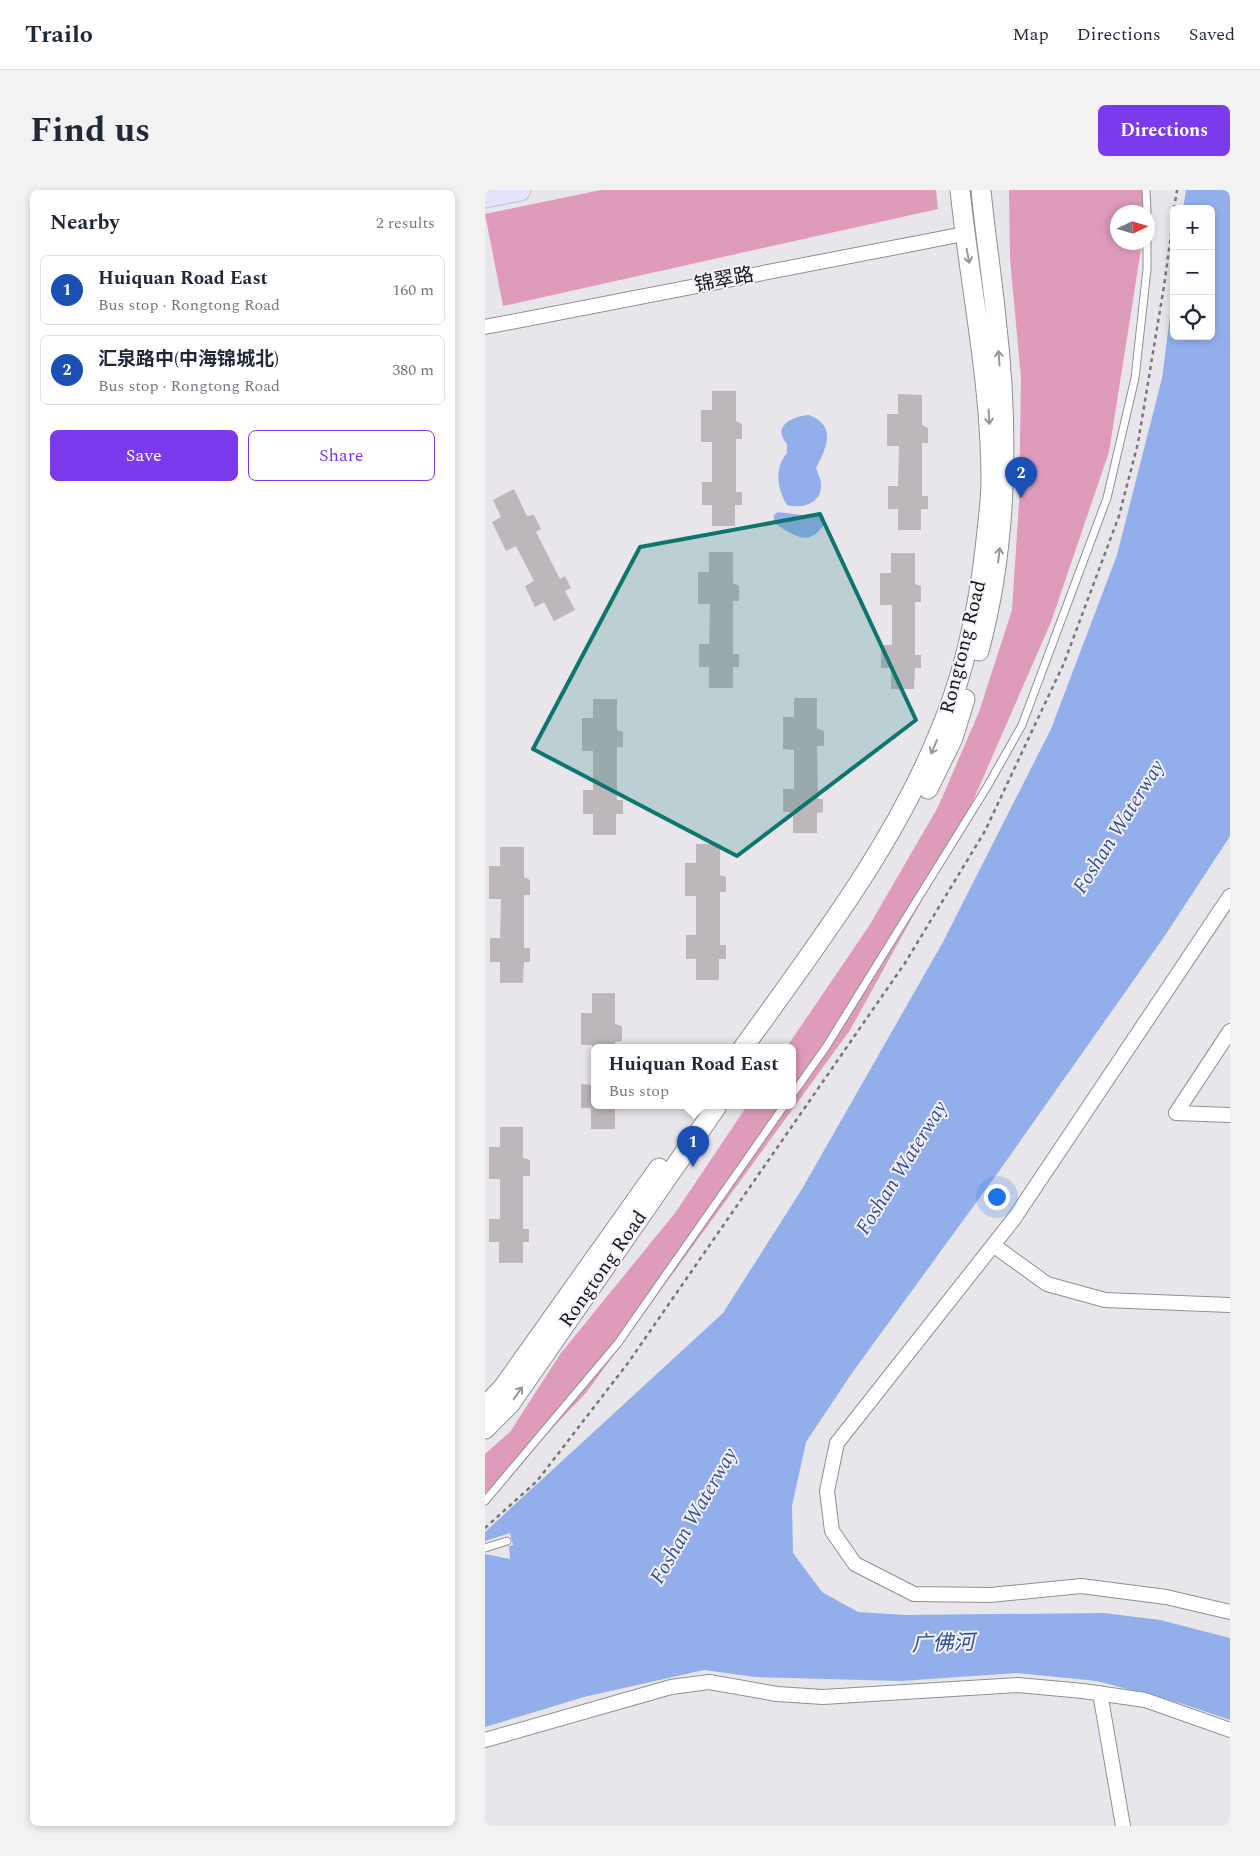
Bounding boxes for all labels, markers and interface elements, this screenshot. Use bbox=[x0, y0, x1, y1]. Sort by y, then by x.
text: Trailo bbox=[25, 17, 93, 53]
text: Map bbox=[1013, 21, 1049, 48]
text: Directions bbox=[1077, 21, 1161, 48]
text: Saved bbox=[1189, 21, 1235, 48]
text: Find us bbox=[30, 104, 150, 157]
button: Directions bbox=[1098, 105, 1230, 156]
north arrow bbox=[1110, 205, 1155, 250]
map controls bbox=[1170, 205, 1215, 340]
button: + bbox=[1170, 205, 1215, 250]
text: Nearby bbox=[50, 207, 120, 239]
text: 2 results bbox=[376, 211, 435, 235]
one-way arrow bbox=[963, 247, 973, 263]
button: − bbox=[1170, 250, 1215, 295]
street label: 锦翠路 bbox=[692, 260, 756, 300]
text: Huiquan Road East bbox=[98, 264, 268, 293]
text: 1 bbox=[63, 278, 71, 302]
text: 160 m bbox=[392, 278, 434, 302]
text: Bus stop · Rongtong Road bbox=[98, 293, 280, 317]
button: locate bbox=[1170, 295, 1215, 340]
text: 汇泉路中(中海锦城北) bbox=[98, 345, 279, 374]
one-way arrow bbox=[995, 350, 1004, 366]
text: 2 bbox=[63, 358, 71, 382]
text: 380 m bbox=[392, 358, 434, 382]
text: Bus stop · Rongtong Road bbox=[98, 374, 280, 398]
one-way arrow bbox=[984, 408, 993, 424]
button: Save bbox=[50, 430, 238, 481]
button: Share bbox=[248, 430, 435, 481]
pin: 2 bbox=[1005, 457, 1037, 498]
one-way arrow bbox=[994, 548, 1004, 564]
street label: Rongtong Road bbox=[932, 577, 994, 717]
one-way arrow bbox=[928, 739, 938, 754]
water label: Foshan Waterway bbox=[1065, 753, 1173, 900]
popup bbox=[591, 1044, 796, 1109]
text: Huiquan Road East bbox=[609, 1050, 778, 1079]
text: Bus stop bbox=[609, 1079, 669, 1103]
water label: Foshan Waterway bbox=[848, 1094, 956, 1241]
pin: 1 bbox=[677, 1126, 709, 1167]
your location bbox=[984, 1184, 1010, 1210]
street label: Rongtong Road bbox=[551, 1204, 655, 1334]
one-way arrow bbox=[513, 1386, 523, 1400]
water label: Foshan Waterway bbox=[642, 1441, 746, 1590]
water label: 广佛河 bbox=[911, 1627, 979, 1661]

